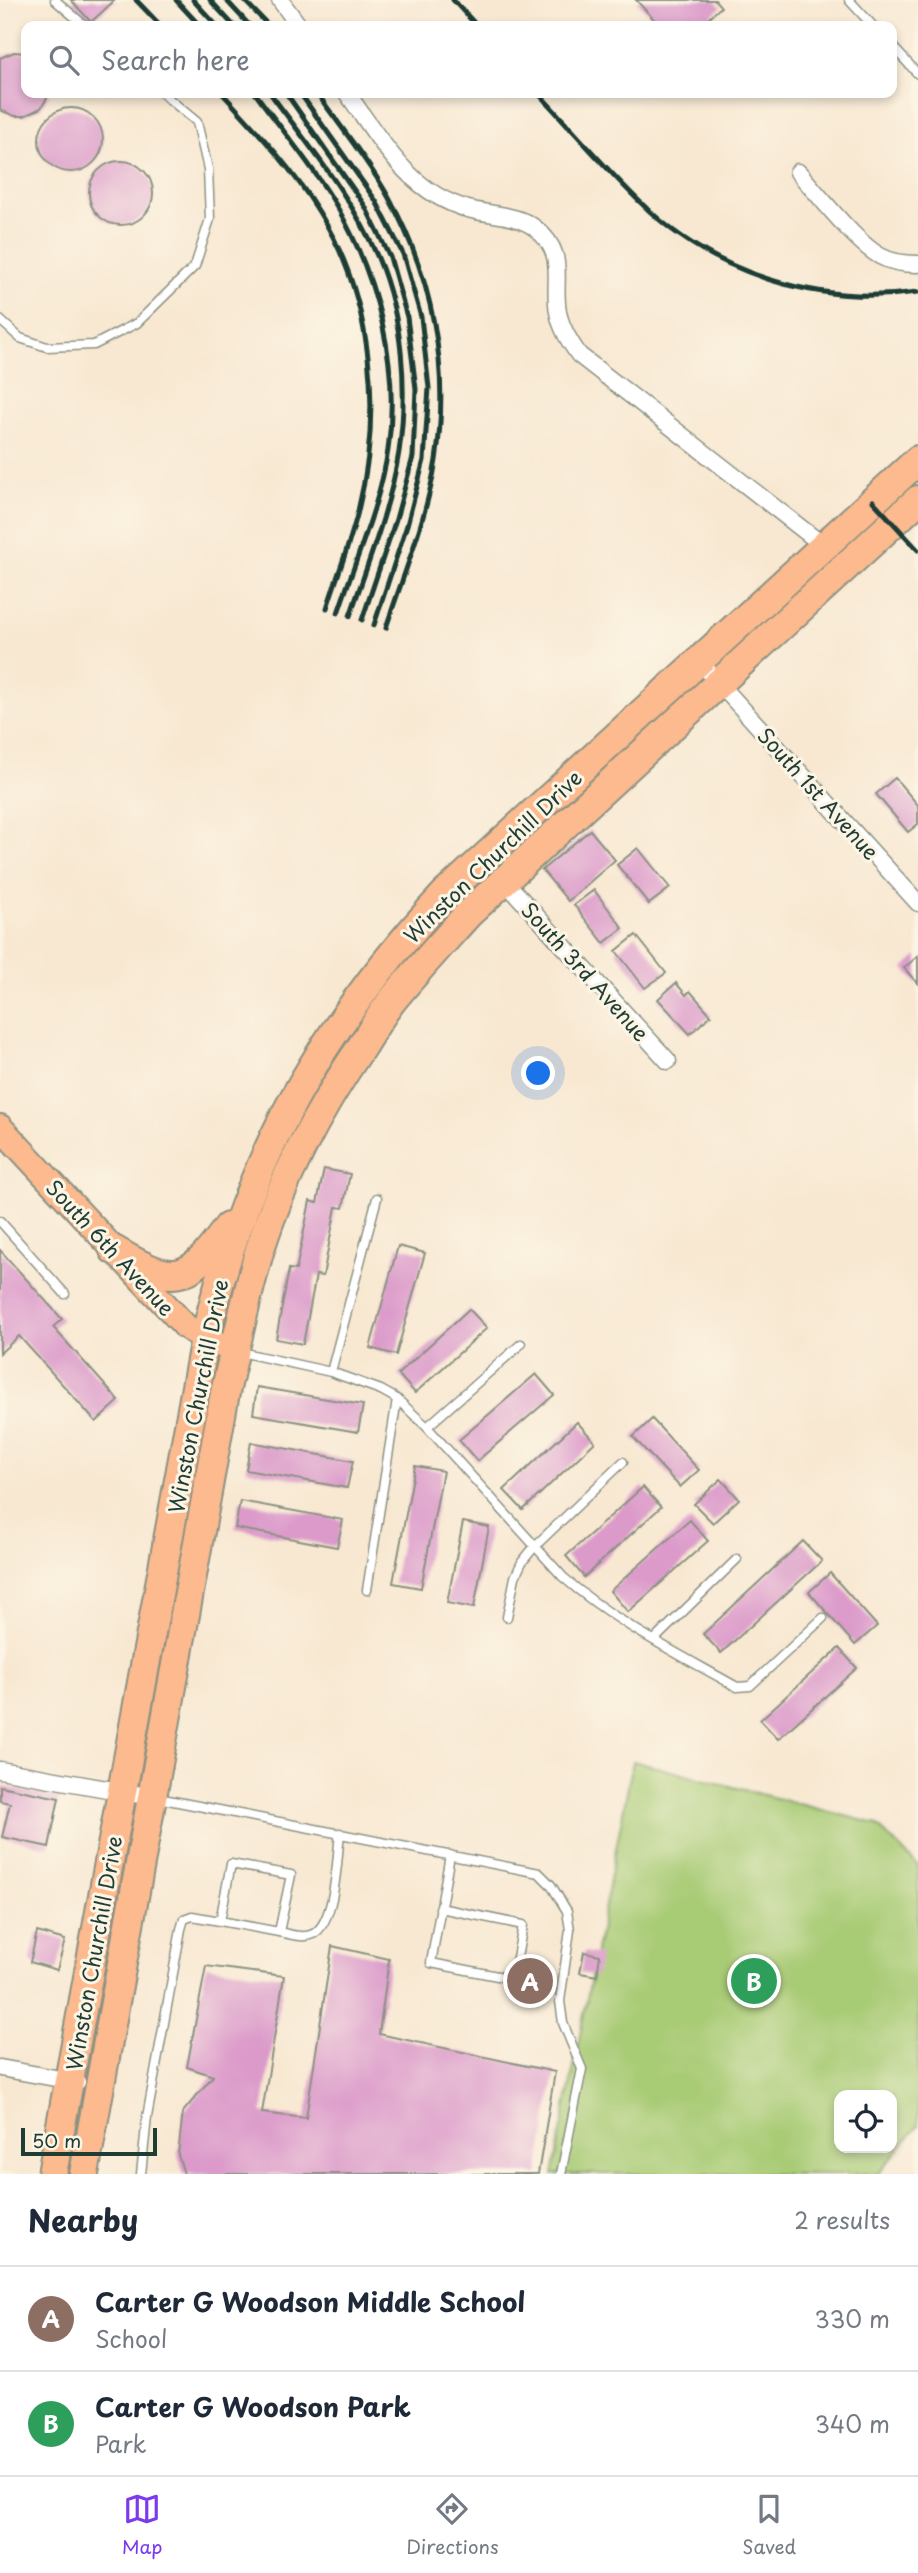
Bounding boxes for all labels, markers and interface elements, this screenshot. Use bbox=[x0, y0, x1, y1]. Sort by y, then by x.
search box bbox=[21, 21, 897, 98]
text: Search here bbox=[101, 40, 250, 79]
icon: search bbox=[45, 41, 83, 79]
street label: South 1st Avenue bbox=[751, 720, 887, 866]
street label: Winston Churchill Drive bbox=[395, 762, 589, 950]
street label: South 3rd Avenue bbox=[515, 894, 657, 1048]
your location bbox=[521, 1056, 555, 1090]
street label: South 6th Avenue bbox=[39, 1172, 183, 1322]
street label: Winston Churchill Drive bbox=[159, 1276, 235, 1516]
street label: Winston Churchill Drive bbox=[57, 1833, 129, 2073]
pin: A bbox=[507, 1955, 553, 2007]
pin: B bbox=[731, 1955, 777, 2007]
map controls bbox=[834, 2090, 897, 2153]
button: locate bbox=[834, 2090, 897, 2153]
scale bar bbox=[21, 2125, 158, 2157]
text: 50 m bbox=[32, 2126, 81, 2154]
text: Nearby bbox=[28, 2197, 138, 2242]
text: 2 results bbox=[794, 2202, 890, 2237]
text: Carter G Woodson Middle School bbox=[95, 2282, 525, 2321]
text: A bbox=[42, 2301, 60, 2336]
text: 330 m bbox=[814, 2301, 890, 2336]
text: School bbox=[95, 2321, 167, 2356]
text: Carter G Woodson Park bbox=[95, 2387, 411, 2426]
text: B bbox=[43, 2406, 59, 2441]
text: 340 m bbox=[815, 2406, 890, 2441]
text: Park bbox=[95, 2426, 146, 2461]
tab: Map bbox=[122, 2490, 162, 2560]
tab: Directions bbox=[406, 2490, 499, 2560]
tab: Saved bbox=[742, 2490, 796, 2560]

